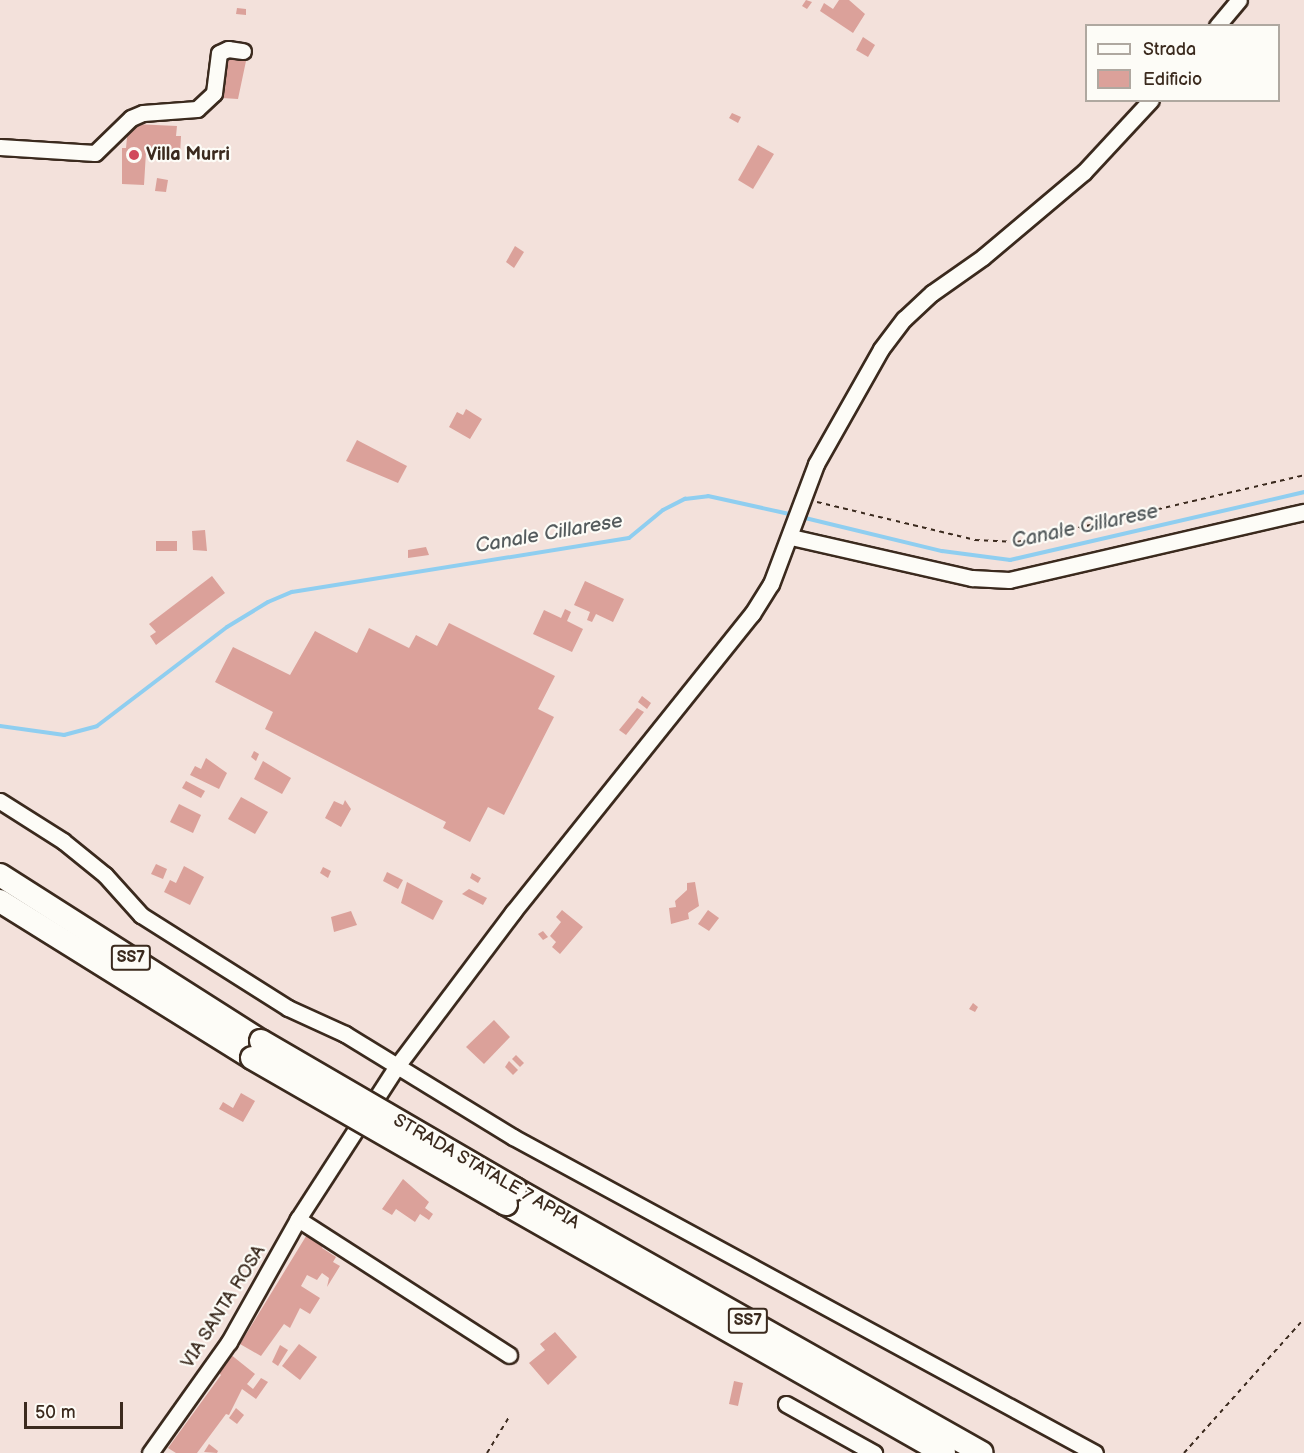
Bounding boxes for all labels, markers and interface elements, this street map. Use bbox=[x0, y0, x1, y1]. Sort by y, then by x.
legend bbox=[1085, 24, 1280, 102]
text: Strada bbox=[1143, 39, 1196, 60]
text: Edificio bbox=[1143, 69, 1202, 90]
place label: Villa Murri bbox=[146, 144, 230, 166]
marker: Villa Murri bbox=[127, 148, 141, 162]
water label: Canale Cillarese bbox=[1010, 500, 1160, 554]
water label: Canale Cillarese bbox=[473, 509, 625, 559]
road number: SS7 bbox=[110, 945, 152, 971]
street label: STRADA STATALE 7 APPIA bbox=[388, 1109, 584, 1235]
street label: VIA SANTA ROSA bbox=[177, 1241, 271, 1373]
road number: SS7 bbox=[727, 1308, 769, 1334]
scale bar bbox=[27, 1390, 126, 1428]
text: 50 m bbox=[35, 1402, 76, 1423]

